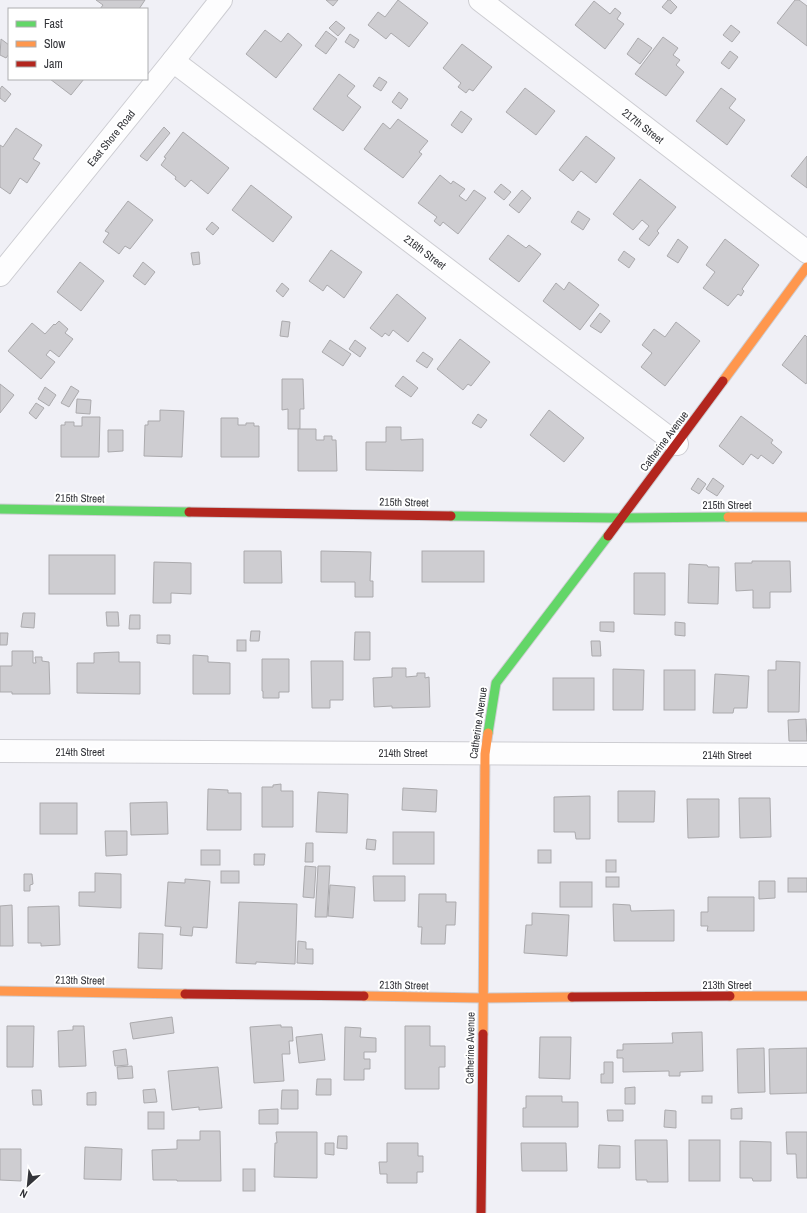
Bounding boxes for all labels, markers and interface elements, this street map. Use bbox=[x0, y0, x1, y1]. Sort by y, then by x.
legend bbox=[8, 8, 148, 80]
text: Fast bbox=[44, 16, 63, 32]
text: Slow bbox=[44, 36, 66, 52]
text: Jam bbox=[44, 56, 63, 72]
street label: 217th Street bbox=[619, 105, 667, 147]
street label: East Shore Road bbox=[84, 107, 138, 169]
street label: 216th Street bbox=[401, 232, 449, 273]
street label: Catherine Avenue bbox=[637, 408, 691, 474]
street label: 215th Street bbox=[55, 491, 105, 505]
street label: 215th Street bbox=[379, 495, 429, 509]
street label: 215th Street bbox=[702, 498, 752, 512]
street label: Catherine Avenue bbox=[466, 686, 490, 760]
street label: 214th Street bbox=[55, 745, 105, 759]
street label: 214th Street bbox=[378, 746, 428, 760]
street label: 214th Street bbox=[702, 748, 752, 762]
street label: 213th Street bbox=[55, 973, 105, 987]
street label: 213th Street bbox=[379, 978, 429, 992]
street label: 213th Street bbox=[702, 978, 752, 992]
street label: Catherine Avenue bbox=[462, 1012, 478, 1084]
north arrow bbox=[8, 1165, 48, 1205]
text: N bbox=[17, 1186, 30, 1202]

